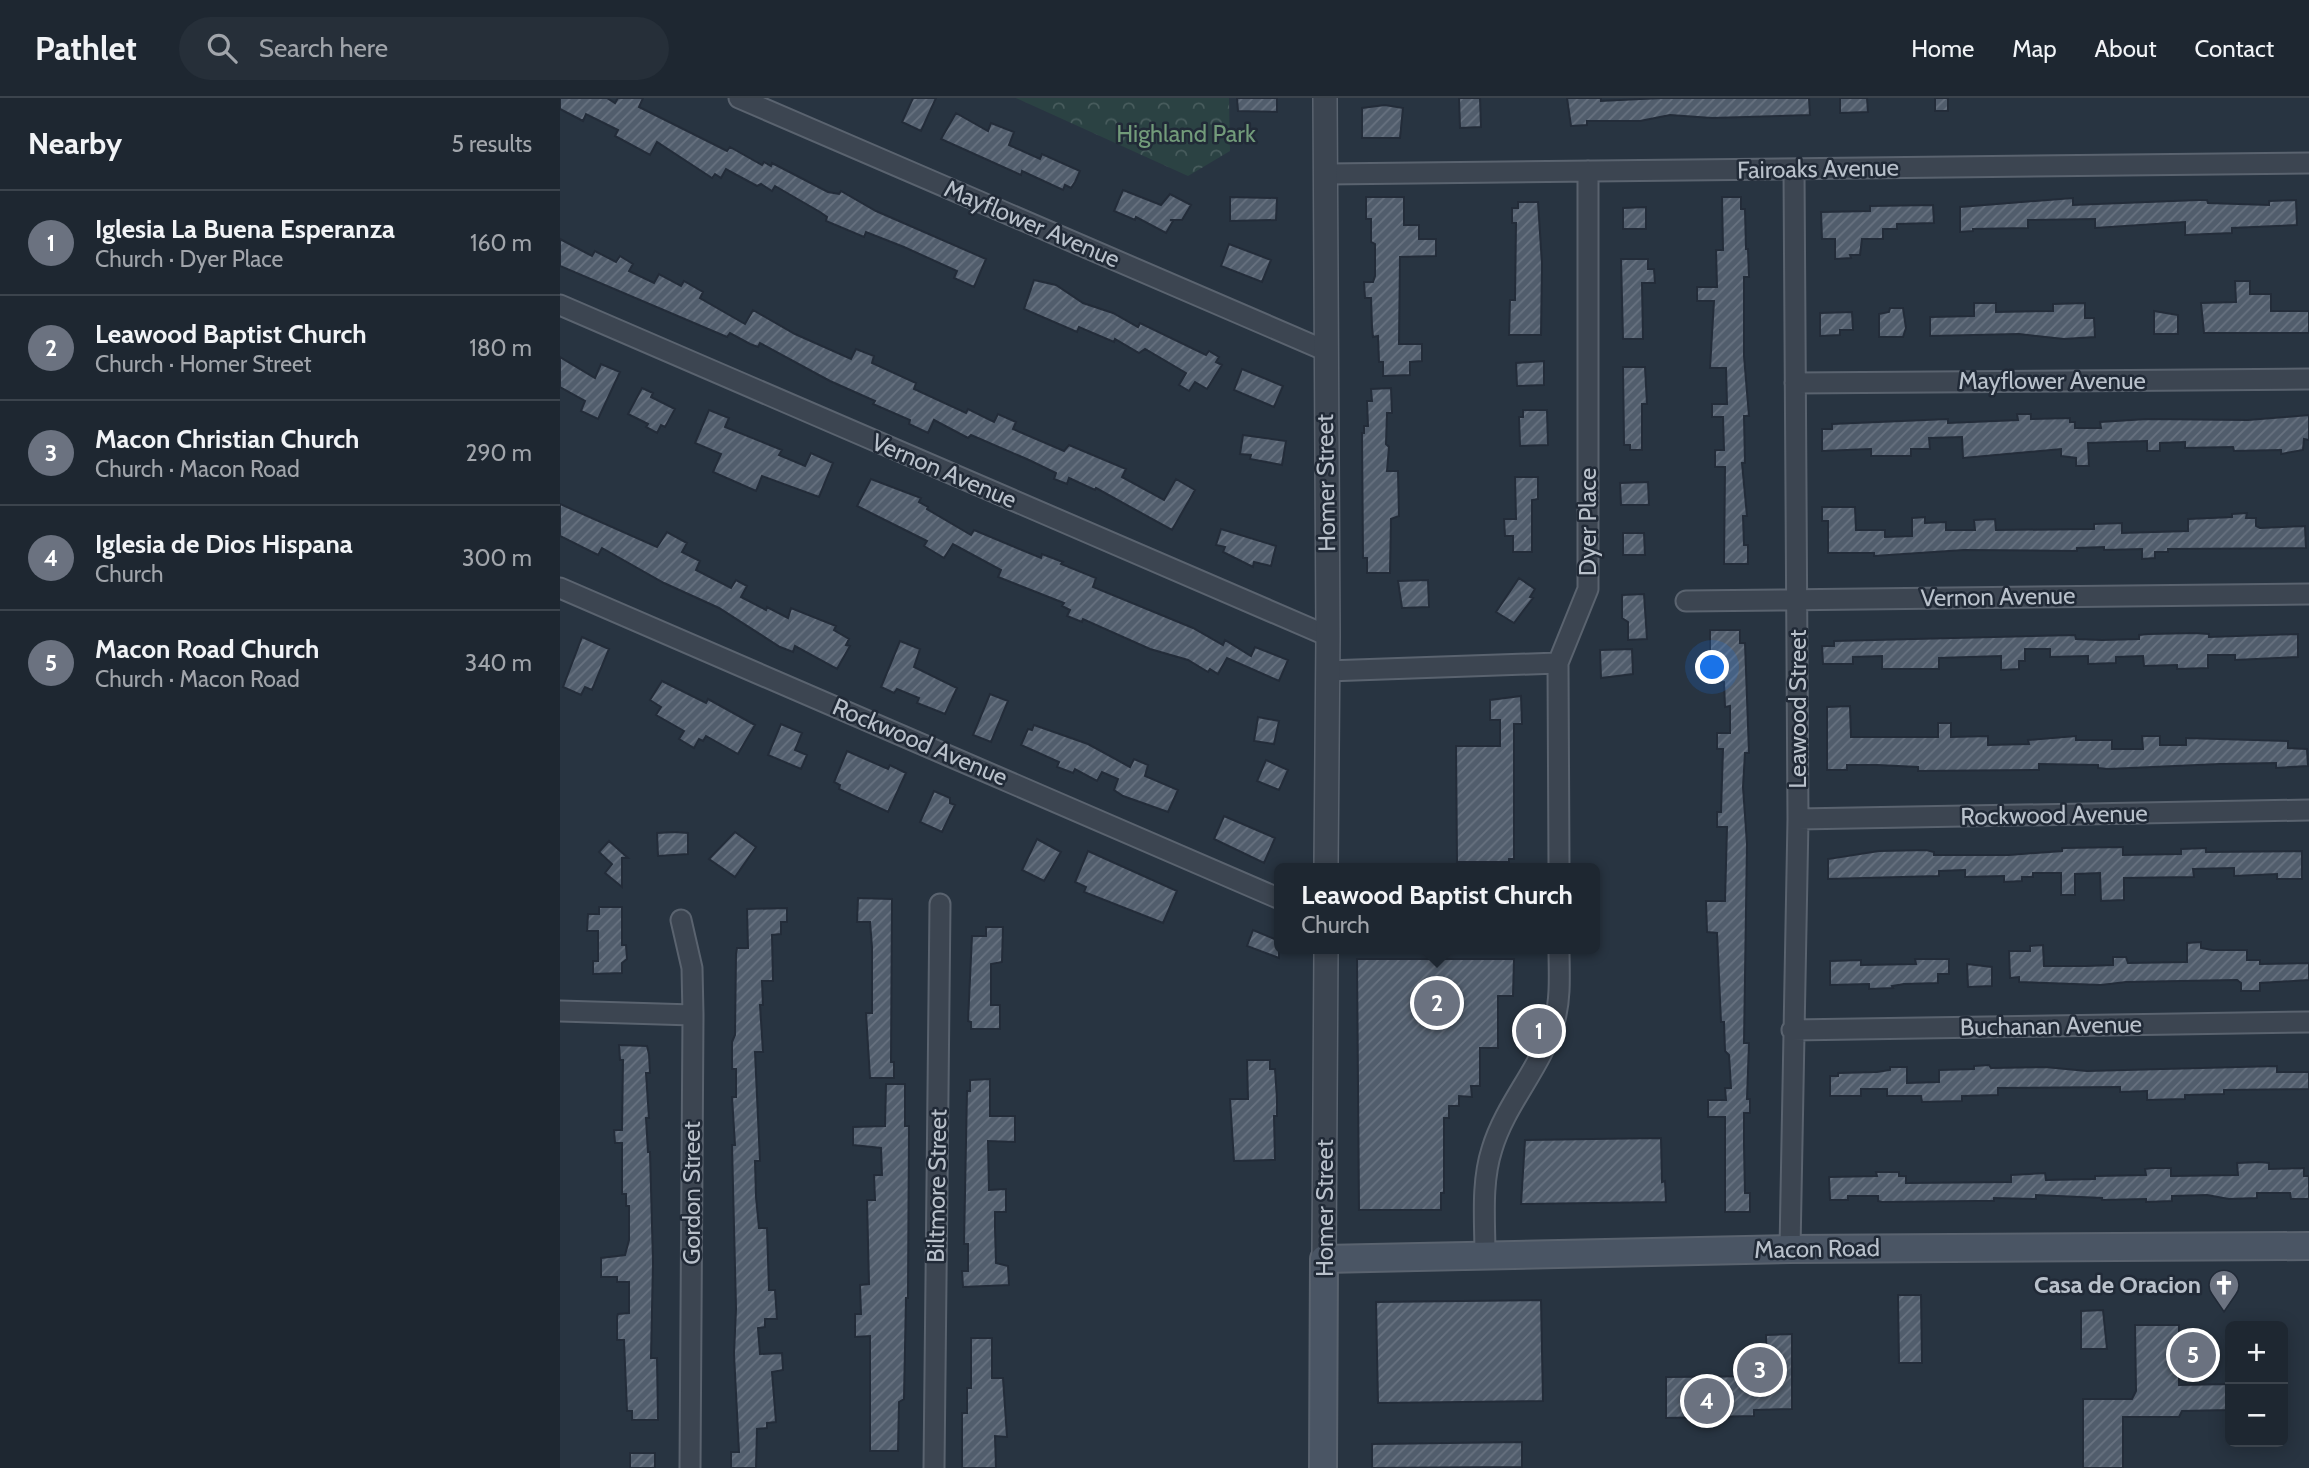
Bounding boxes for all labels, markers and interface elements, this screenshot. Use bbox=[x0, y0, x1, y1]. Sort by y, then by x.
search box bbox=[179, 17, 669, 80]
text: Pathlet bbox=[35, 28, 137, 68]
icon: search bbox=[203, 29, 241, 67]
text: Search here bbox=[259, 32, 388, 64]
text: Home bbox=[1911, 34, 1974, 63]
text: Map bbox=[2012, 34, 2057, 63]
text: About bbox=[2095, 34, 2157, 63]
text: Contact bbox=[2195, 34, 2274, 63]
park label: Highland Park bbox=[1116, 119, 1256, 148]
text: Nearby bbox=[28, 125, 122, 162]
text: 5 results bbox=[451, 130, 532, 158]
street label: Fairoaks Avenue bbox=[1737, 153, 1899, 184]
street label: Mayflower Avenue bbox=[940, 174, 1124, 274]
text: Iglesia La Buena Esperanza bbox=[95, 213, 395, 245]
text: 1 bbox=[47, 229, 55, 257]
text: 160 m bbox=[470, 229, 532, 257]
text: Church · Dyer Place bbox=[95, 245, 283, 273]
text: Leawood Baptist Church bbox=[95, 318, 367, 350]
text: 2 bbox=[45, 334, 57, 362]
text: 180 m bbox=[469, 334, 532, 362]
text: Church · Homer Street bbox=[95, 350, 311, 378]
street label: Mayflower Avenue bbox=[1958, 366, 2146, 395]
street label: Homer Street bbox=[1310, 414, 1341, 552]
text: Macon Christian Church bbox=[95, 423, 359, 455]
street label: Vernon Avenue bbox=[867, 427, 1021, 514]
text: 3 bbox=[45, 439, 57, 467]
text: 290 m bbox=[465, 439, 532, 467]
text: Church · Macon Road bbox=[95, 455, 300, 483]
street label: Dyer Place bbox=[1573, 468, 1602, 576]
text: Iglesia de Dios Hispana bbox=[95, 528, 353, 560]
text: 4 bbox=[44, 544, 58, 572]
text: 300 m bbox=[462, 544, 532, 572]
text: Church bbox=[95, 560, 164, 588]
street label: Vernon Avenue bbox=[1920, 581, 2076, 612]
street label: Leawood Street bbox=[1783, 629, 1812, 789]
text: Macon Road Church bbox=[95, 633, 319, 665]
text: 5 bbox=[45, 649, 57, 677]
text: 340 m bbox=[465, 649, 532, 677]
your location bbox=[1695, 650, 1729, 684]
text: Church · Macon Road bbox=[95, 665, 300, 693]
street label: Rockwood Avenue bbox=[828, 692, 1012, 791]
street label: Rockwood Avenue bbox=[1960, 798, 2148, 831]
popup bbox=[1274, 863, 1600, 954]
text: Leawood Baptist Church bbox=[1301, 879, 1573, 911]
text: Church bbox=[1301, 911, 1370, 939]
pin: 2 bbox=[1414, 977, 1460, 1029]
pin: 1 bbox=[1516, 1005, 1562, 1057]
street label: Buchanan Avenue bbox=[1960, 1009, 2142, 1042]
street label: Biltmore Street bbox=[921, 1109, 952, 1263]
street label: Gordon Street bbox=[677, 1121, 706, 1265]
street label: Homer Street bbox=[1310, 1139, 1339, 1277]
street label: Macon Road bbox=[1754, 1233, 1880, 1264]
church icon: Casa de Oracion bbox=[2207, 1268, 2241, 1312]
place label: Casa de Oracion bbox=[2034, 1270, 2201, 1299]
map controls bbox=[2225, 1321, 2288, 1447]
button: + bbox=[2225, 1321, 2288, 1384]
pin: 5 bbox=[2170, 1329, 2216, 1381]
pin: 3 bbox=[1737, 1344, 1783, 1396]
pin: 4 bbox=[1684, 1375, 1730, 1427]
button: − bbox=[2225, 1384, 2288, 1447]

